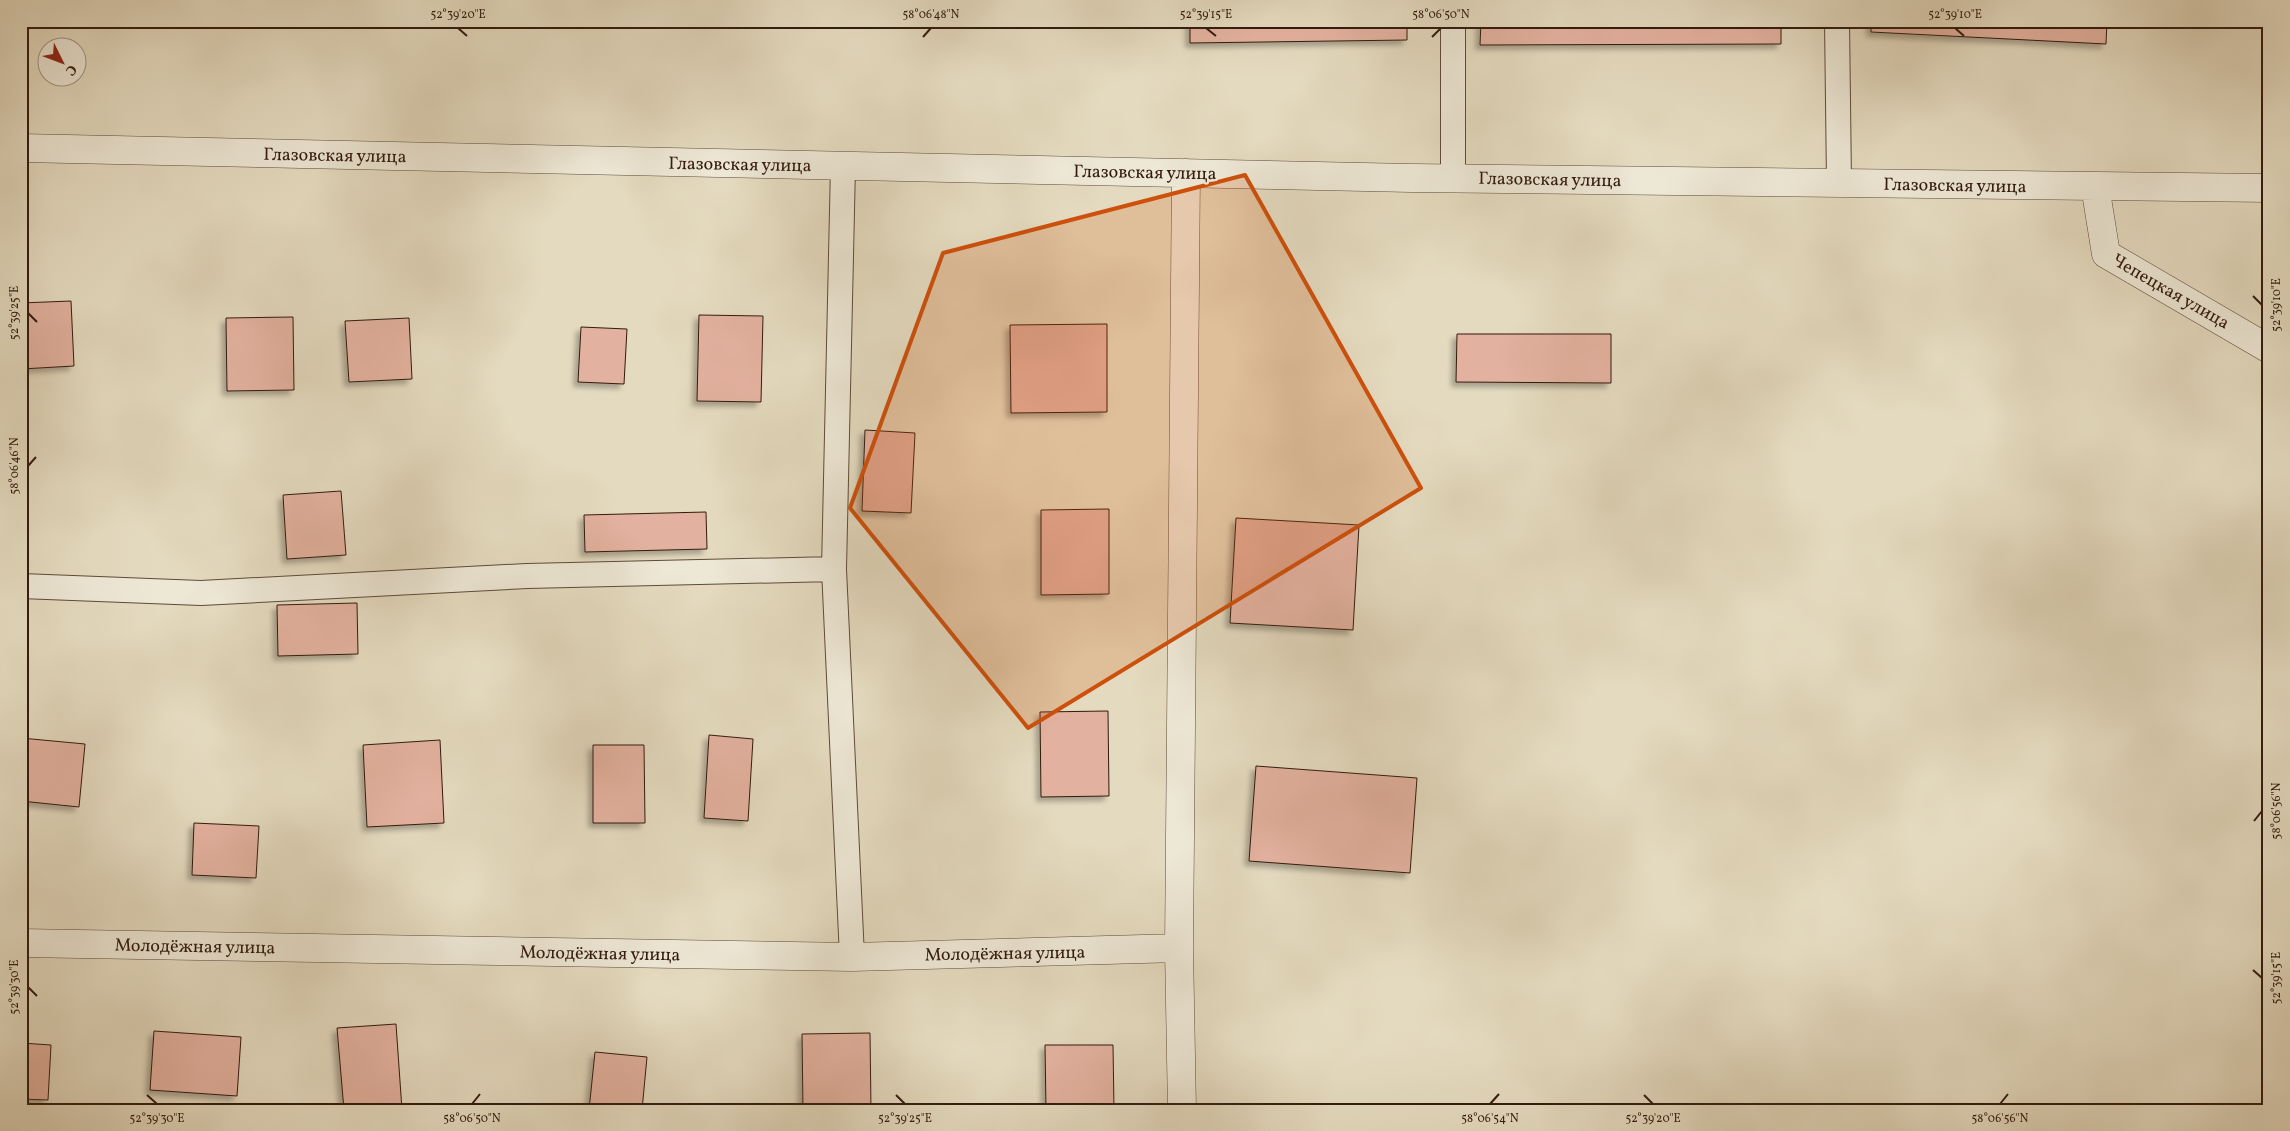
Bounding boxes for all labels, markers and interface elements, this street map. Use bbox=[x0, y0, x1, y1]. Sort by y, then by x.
text: 52°39'20"E bbox=[430, 7, 486, 23]
text: 58°06'48"N bbox=[902, 7, 960, 23]
text: 52°39'15"E bbox=[1180, 7, 1232, 23]
text: 58°06'50"N bbox=[1412, 7, 1470, 23]
text: 52°39'10"E bbox=[1928, 7, 1982, 23]
north arrow bbox=[38, 38, 88, 88]
text: С bbox=[60, 60, 81, 79]
street label: Глазовская улица bbox=[263, 143, 407, 170]
street label: Глазовская улица bbox=[668, 152, 812, 179]
street label: Глазовская улица bbox=[1073, 160, 1217, 187]
street label: Глазовская улица bbox=[1478, 167, 1622, 194]
street label: Глазовская улица bbox=[1883, 173, 2027, 200]
street label: Чепецкая улица bbox=[2107, 248, 2234, 336]
text: 52°39'10"E bbox=[2269, 278, 2285, 332]
text: 52°39'25"E bbox=[7, 286, 23, 340]
text: 58°06'46"N bbox=[7, 437, 23, 495]
text: 58°06'56"N bbox=[2269, 783, 2285, 839]
street label: Молодёжная улица bbox=[114, 934, 276, 961]
street label: Молодёжная улица bbox=[519, 941, 681, 968]
street label: Молодёжная улица bbox=[924, 941, 1086, 968]
text: 52°39'15"E bbox=[2269, 952, 2285, 1004]
text: 52°39'30"E bbox=[7, 960, 23, 1014]
text: 52°39'30"E bbox=[130, 1111, 184, 1127]
text: 58°06'50"N bbox=[443, 1111, 501, 1127]
text: 52°39'25"E bbox=[878, 1111, 932, 1127]
text: 58°06'54"N bbox=[1461, 1111, 1519, 1127]
text: 52°39'20"E bbox=[1625, 1111, 1681, 1127]
text: 58°06'56"N bbox=[1972, 1111, 2028, 1127]

